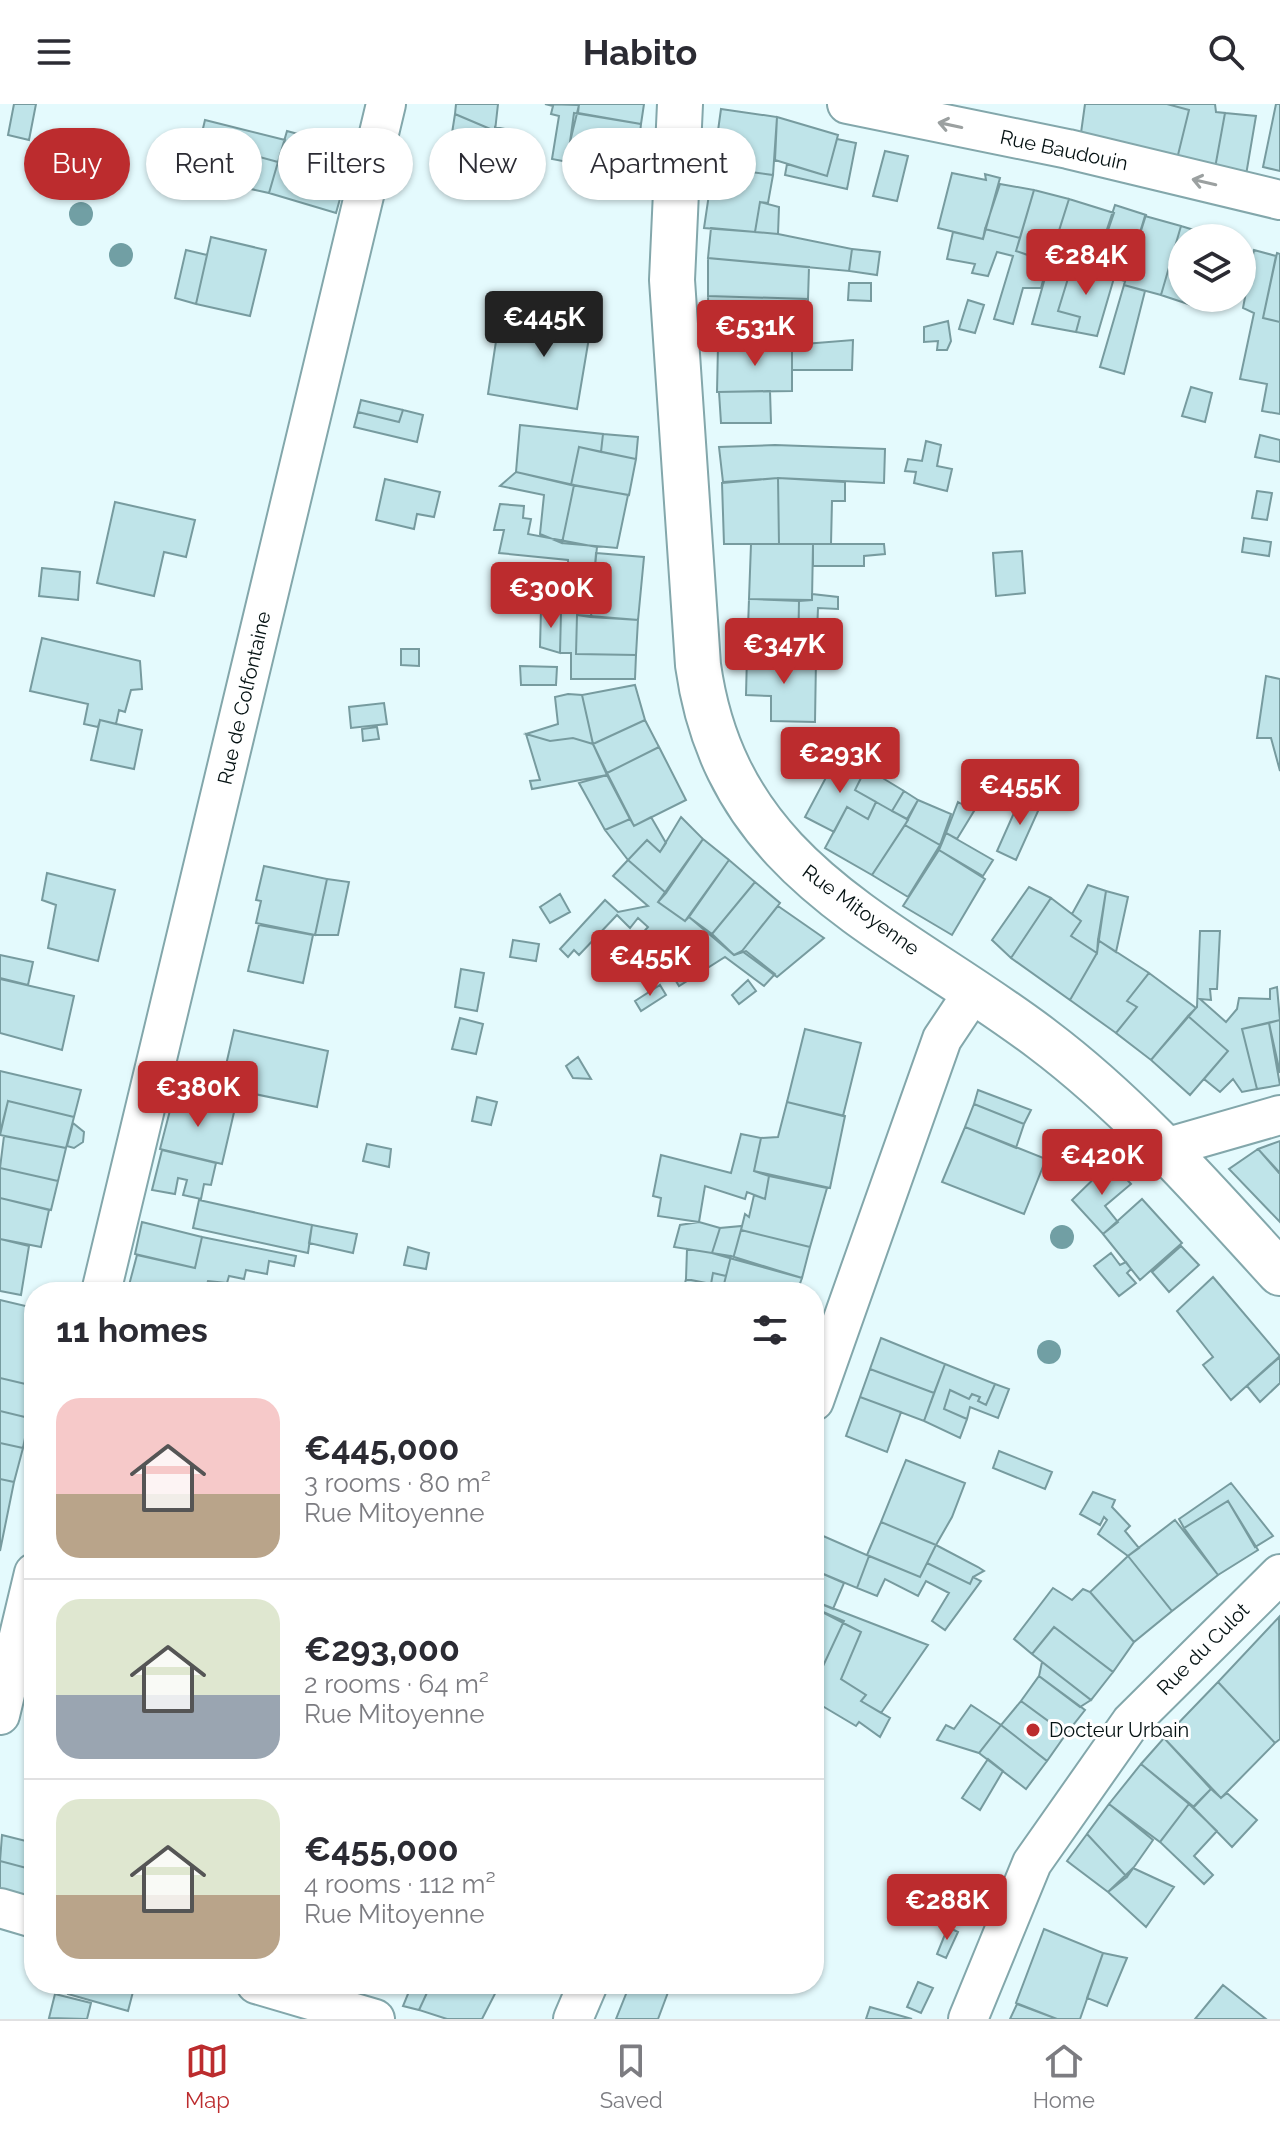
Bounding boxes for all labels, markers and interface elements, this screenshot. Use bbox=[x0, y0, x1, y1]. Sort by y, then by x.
icon: menu bbox=[32, 30, 76, 74]
icon: search bbox=[1204, 30, 1248, 74]
text: Habito bbox=[583, 31, 697, 73]
one-way arrow bbox=[938, 117, 964, 132]
street label: Rue Baudouin bbox=[998, 125, 1130, 175]
chip: Buy bbox=[24, 128, 130, 200]
chip: Rent bbox=[146, 128, 262, 200]
chip: Filters bbox=[278, 128, 413, 200]
chip: New bbox=[429, 128, 546, 200]
chip: Apartment bbox=[562, 128, 756, 200]
one-way arrow bbox=[1192, 173, 1217, 188]
map controls bbox=[1168, 224, 1256, 312]
button: layers bbox=[1168, 224, 1256, 312]
pin: €284K bbox=[1030, 229, 1142, 297]
text: €284K bbox=[1044, 240, 1128, 270]
pin: €445K bbox=[488, 291, 600, 359]
pin: €531K bbox=[699, 300, 811, 368]
text: €445K bbox=[503, 302, 585, 332]
text: €531K bbox=[715, 311, 795, 341]
pin: €300K bbox=[495, 562, 607, 630]
text: €300K bbox=[509, 573, 593, 603]
street label: Rue de Colfontaine bbox=[212, 609, 276, 787]
pin: €347K bbox=[728, 618, 840, 686]
text: €347K bbox=[743, 629, 825, 659]
pin: €293K bbox=[784, 727, 896, 795]
text: €293K bbox=[799, 738, 881, 768]
pin: €455K bbox=[964, 759, 1076, 827]
text: €455K bbox=[979, 770, 1061, 800]
street label: Rue Mitoyenne bbox=[798, 859, 924, 961]
pin: €455K bbox=[594, 930, 706, 998]
text: €455K bbox=[609, 941, 691, 971]
pin: €380K bbox=[142, 1061, 254, 1129]
text: €380K bbox=[156, 1072, 240, 1102]
pin: €420K bbox=[1046, 1129, 1158, 1197]
text: €420K bbox=[1060, 1140, 1144, 1170]
icon: filters bbox=[748, 1308, 792, 1352]
text: 11 homes bbox=[56, 1310, 208, 1350]
text: €445,000 bbox=[304, 1428, 459, 1468]
icon: home bbox=[120, 1430, 216, 1526]
text: 3 rooms · 80 m² bbox=[304, 1468, 491, 1498]
text: Rue Mitoyenne bbox=[304, 1498, 485, 1528]
street label: Rue du Culot bbox=[1152, 1598, 1254, 1700]
text: €293,000 bbox=[304, 1629, 460, 1669]
icon: home bbox=[120, 1631, 216, 1727]
text: 2 rooms · 64 m² bbox=[304, 1669, 489, 1699]
text: Rue Mitoyenne bbox=[304, 1699, 485, 1729]
place label: Docteur Urbain bbox=[1049, 1718, 1189, 1742]
marker: Docteur Urbain bbox=[1024, 1721, 1042, 1739]
text: €455,000 bbox=[304, 1829, 459, 1869]
icon: home bbox=[120, 1831, 216, 1927]
text: 4 rooms · 112 m² bbox=[304, 1869, 496, 1899]
pin: €288K bbox=[891, 1874, 1003, 1942]
text: €288K bbox=[905, 1885, 989, 1915]
text: Rue Mitoyenne bbox=[304, 1899, 485, 1929]
tab: Map bbox=[185, 2039, 230, 2113]
tab: Saved bbox=[600, 2039, 663, 2113]
tab: Home bbox=[1033, 2039, 1095, 2113]

